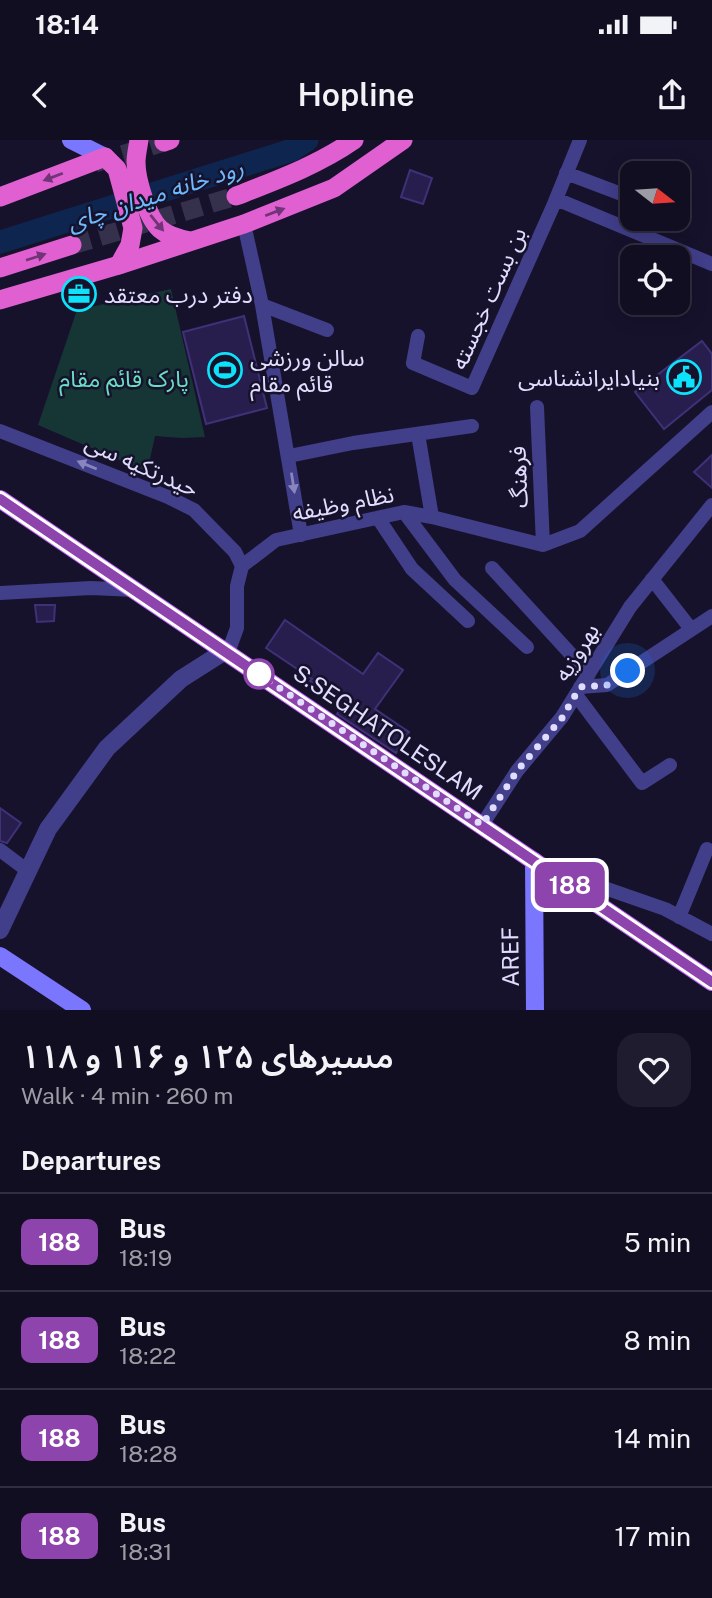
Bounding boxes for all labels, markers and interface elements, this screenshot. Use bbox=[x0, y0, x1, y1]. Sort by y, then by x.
text: 18:14 bbox=[35, 9, 99, 40]
icon: back bbox=[21, 76, 59, 114]
text: Hopline bbox=[297, 76, 415, 113]
icon: share bbox=[653, 76, 691, 114]
water label: رود خانه میدان چای bbox=[63, 152, 248, 239]
north arrow bbox=[620, 161, 690, 231]
map controls bbox=[620, 161, 690, 315]
one-way arrow bbox=[42, 171, 63, 182]
one-way arrow bbox=[264, 206, 285, 217]
one-way arrow bbox=[149, 214, 164, 232]
street label: بن بست خجسته bbox=[445, 223, 531, 373]
button: locate bbox=[620, 245, 690, 315]
one-way arrow bbox=[26, 251, 47, 262]
office icon: دفتر درب معتقد bbox=[60, 275, 98, 313]
place label: دفتر درب معتقد bbox=[104, 281, 253, 309]
place label: سالن ورزشی قائم مقام bbox=[250, 344, 365, 402]
sports icon: سالن ورزشی قائم مقام bbox=[206, 351, 244, 389]
public building icon: بنیادایرانشناسی bbox=[665, 358, 703, 396]
place label: بنیادایرانشناسی bbox=[518, 364, 660, 392]
park label: پارک قائم مقام bbox=[59, 365, 189, 397]
street label: حیدرتکیه سی bbox=[81, 428, 203, 503]
street label: فرهنگ bbox=[503, 446, 534, 508]
one-way arrow bbox=[76, 460, 97, 471]
one-way arrow bbox=[288, 472, 299, 494]
street label: نظام وظیفه bbox=[290, 480, 397, 531]
street label: بهروزیه bbox=[548, 618, 605, 686]
your location bbox=[610, 653, 645, 688]
unlabelled marker bbox=[244, 659, 274, 689]
street label: S.SEGHATOLESLAM bbox=[288, 659, 488, 805]
line badge: 188 bbox=[530, 862, 610, 908]
text: 188 bbox=[549, 871, 591, 899]
street label: AREF bbox=[496, 927, 524, 987]
button: heart bbox=[617, 1033, 691, 1107]
text: مسیرهای ۱۲۵ و ۱۱۶ و ۱۱۸ bbox=[21, 1037, 394, 1075]
text: Walk · 4 min · 260 m bbox=[21, 1082, 234, 1109]
text: Departures bbox=[21, 1145, 161, 1176]
text: Bus bbox=[119, 1213, 166, 1244]
text: 5 min bbox=[624, 1227, 691, 1258]
text: 188 bbox=[38, 1228, 81, 1256]
text: 18:19 bbox=[119, 1244, 172, 1271]
text: Bus bbox=[119, 1311, 166, 1342]
text: 8 min bbox=[624, 1325, 691, 1356]
text: 188 bbox=[38, 1326, 81, 1354]
text: 18:22 bbox=[119, 1342, 176, 1369]
text: Bus bbox=[119, 1409, 166, 1440]
text: 14 min bbox=[614, 1423, 691, 1454]
text: 188 bbox=[38, 1424, 81, 1452]
text: 18:28 bbox=[119, 1440, 178, 1467]
text: Bus bbox=[119, 1507, 166, 1538]
text: 17 min bbox=[614, 1521, 691, 1552]
text: 188 bbox=[38, 1522, 81, 1550]
text: 18:31 bbox=[119, 1538, 172, 1565]

